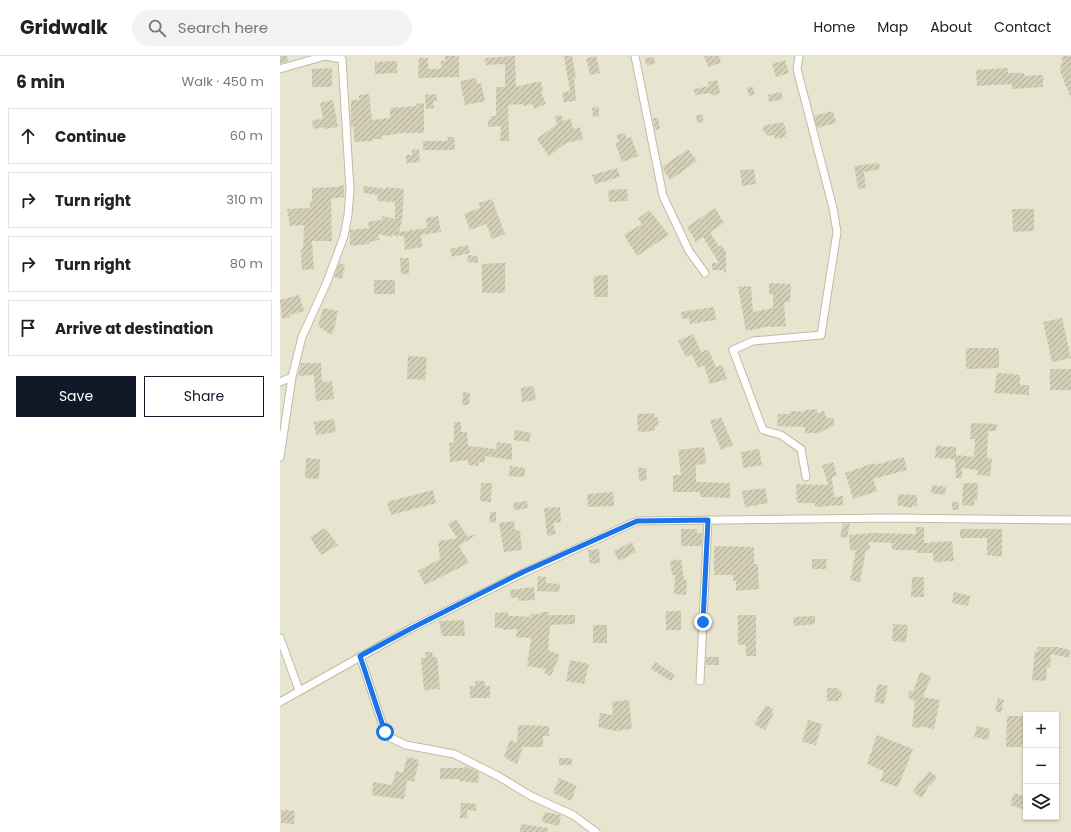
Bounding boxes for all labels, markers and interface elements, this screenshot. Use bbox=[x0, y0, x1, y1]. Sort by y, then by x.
search box bbox=[132, 10, 412, 46]
text: Gridwalk bbox=[20, 14, 108, 41]
icon: search bbox=[146, 17, 168, 39]
text: Search here bbox=[178, 17, 268, 38]
text: Home bbox=[813, 17, 855, 37]
text: Map bbox=[877, 17, 908, 37]
text: About bbox=[930, 17, 972, 37]
text: Contact bbox=[994, 17, 1051, 37]
text: 6 min bbox=[16, 70, 65, 94]
text: Walk · 450 m bbox=[182, 72, 264, 91]
icon: ahead bbox=[17, 125, 39, 147]
text: Continue bbox=[55, 126, 126, 147]
text: 60 m bbox=[230, 126, 263, 145]
icon: right bbox=[17, 189, 39, 211]
text: Turn right bbox=[55, 190, 131, 211]
text: 310 m bbox=[226, 190, 263, 209]
icon: right bbox=[17, 253, 39, 275]
text: Turn right bbox=[55, 254, 131, 275]
text: 80 m bbox=[230, 254, 263, 273]
icon: arrive bbox=[17, 317, 39, 339]
text: Arrive at destination bbox=[55, 318, 213, 339]
button: Save bbox=[16, 376, 136, 417]
button: Share bbox=[144, 376, 264, 417]
route end bbox=[694, 613, 712, 631]
map controls bbox=[1023, 712, 1059, 820]
button: + bbox=[1023, 712, 1059, 748]
route start bbox=[376, 723, 394, 741]
button: − bbox=[1023, 748, 1059, 784]
button: layers bbox=[1023, 784, 1059, 820]

